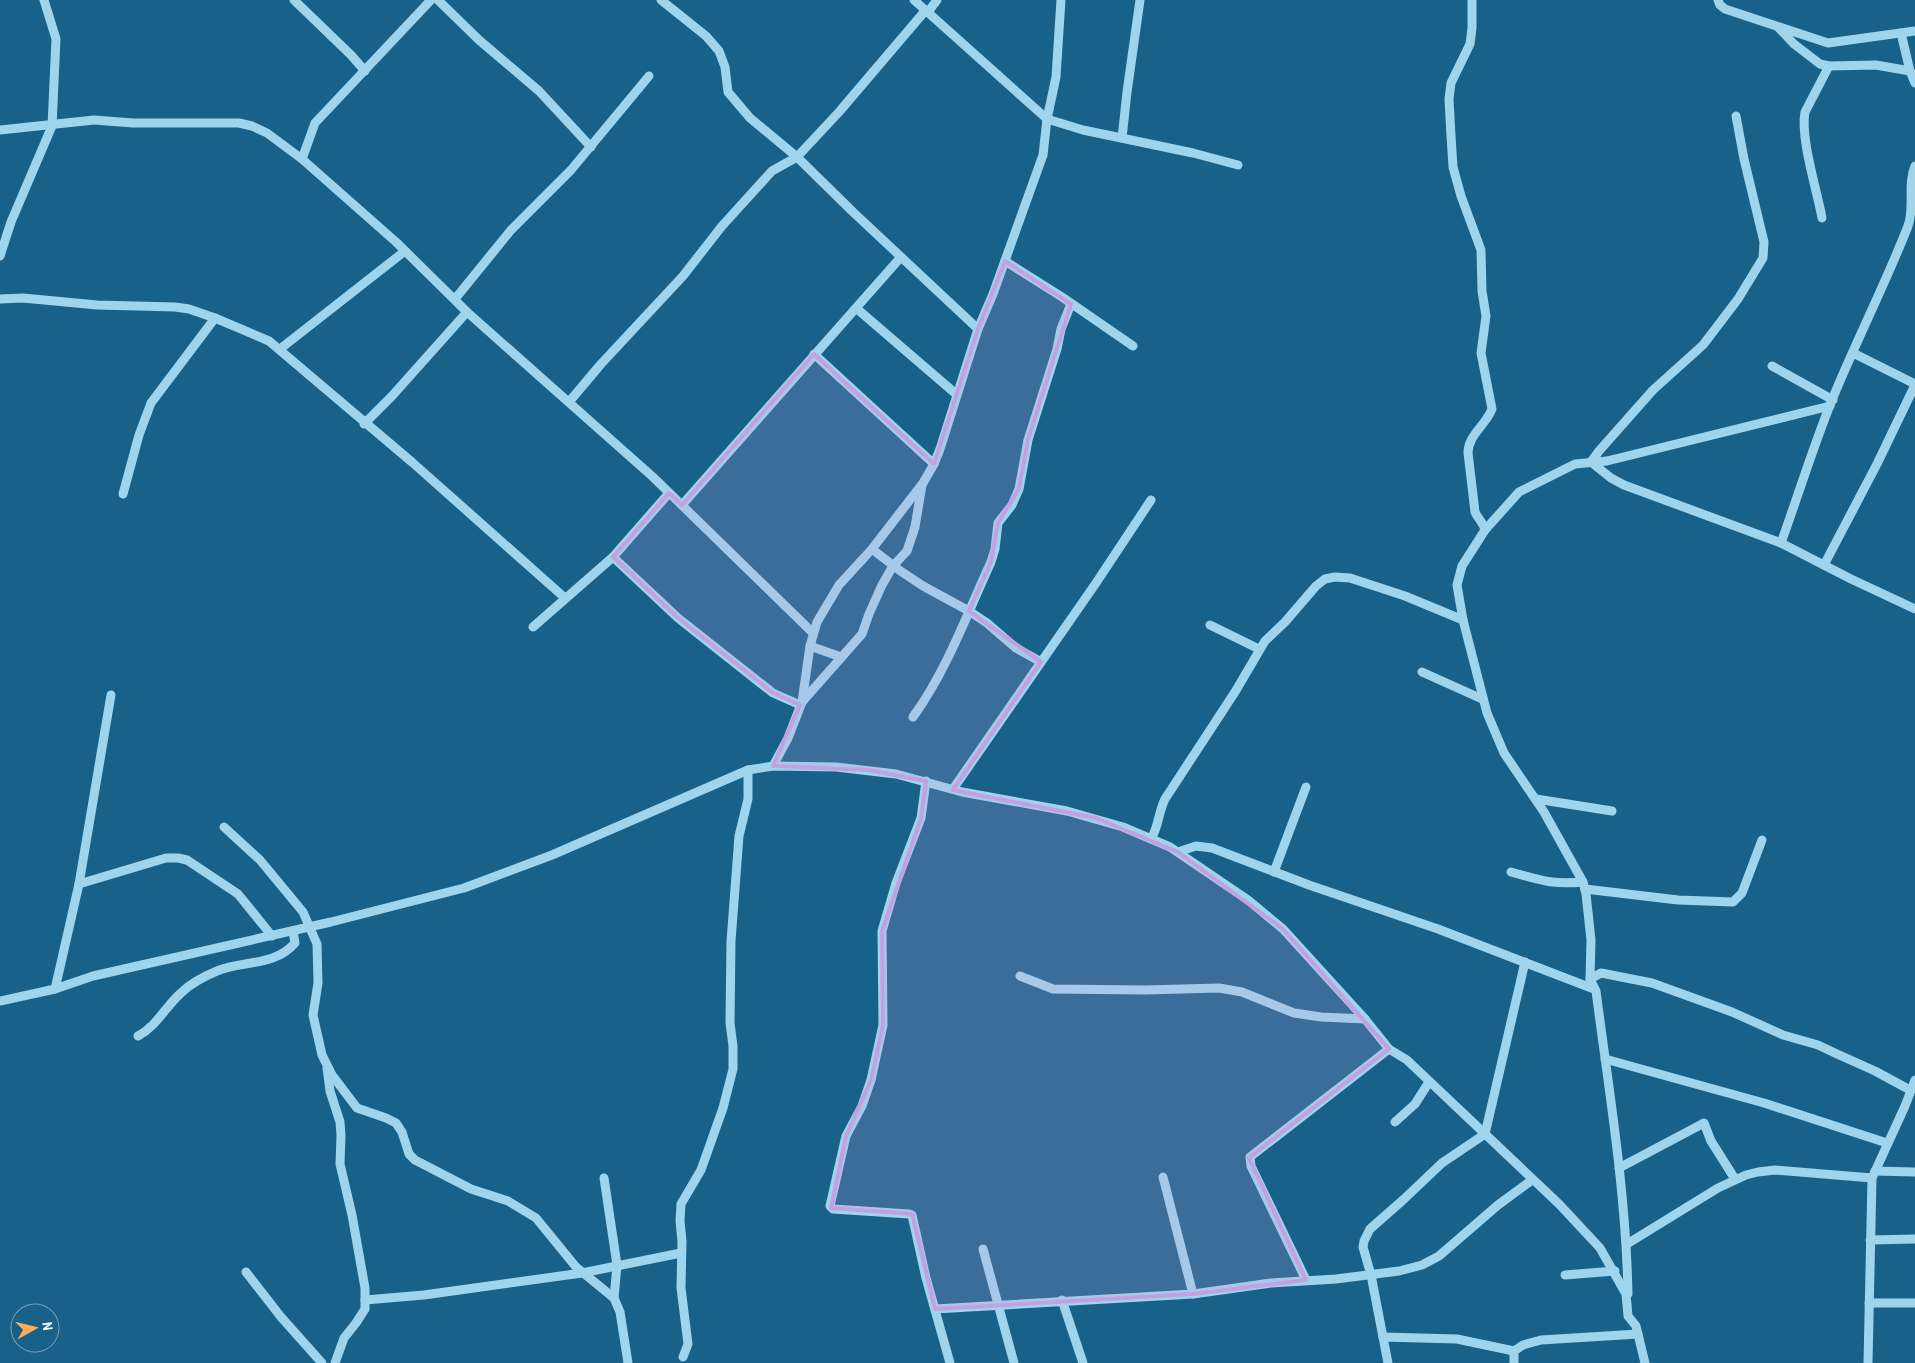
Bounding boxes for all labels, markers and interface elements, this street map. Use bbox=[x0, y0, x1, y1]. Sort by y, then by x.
north arrow bbox=[10, 1303, 60, 1353]
text: N bbox=[38, 1321, 57, 1332]

